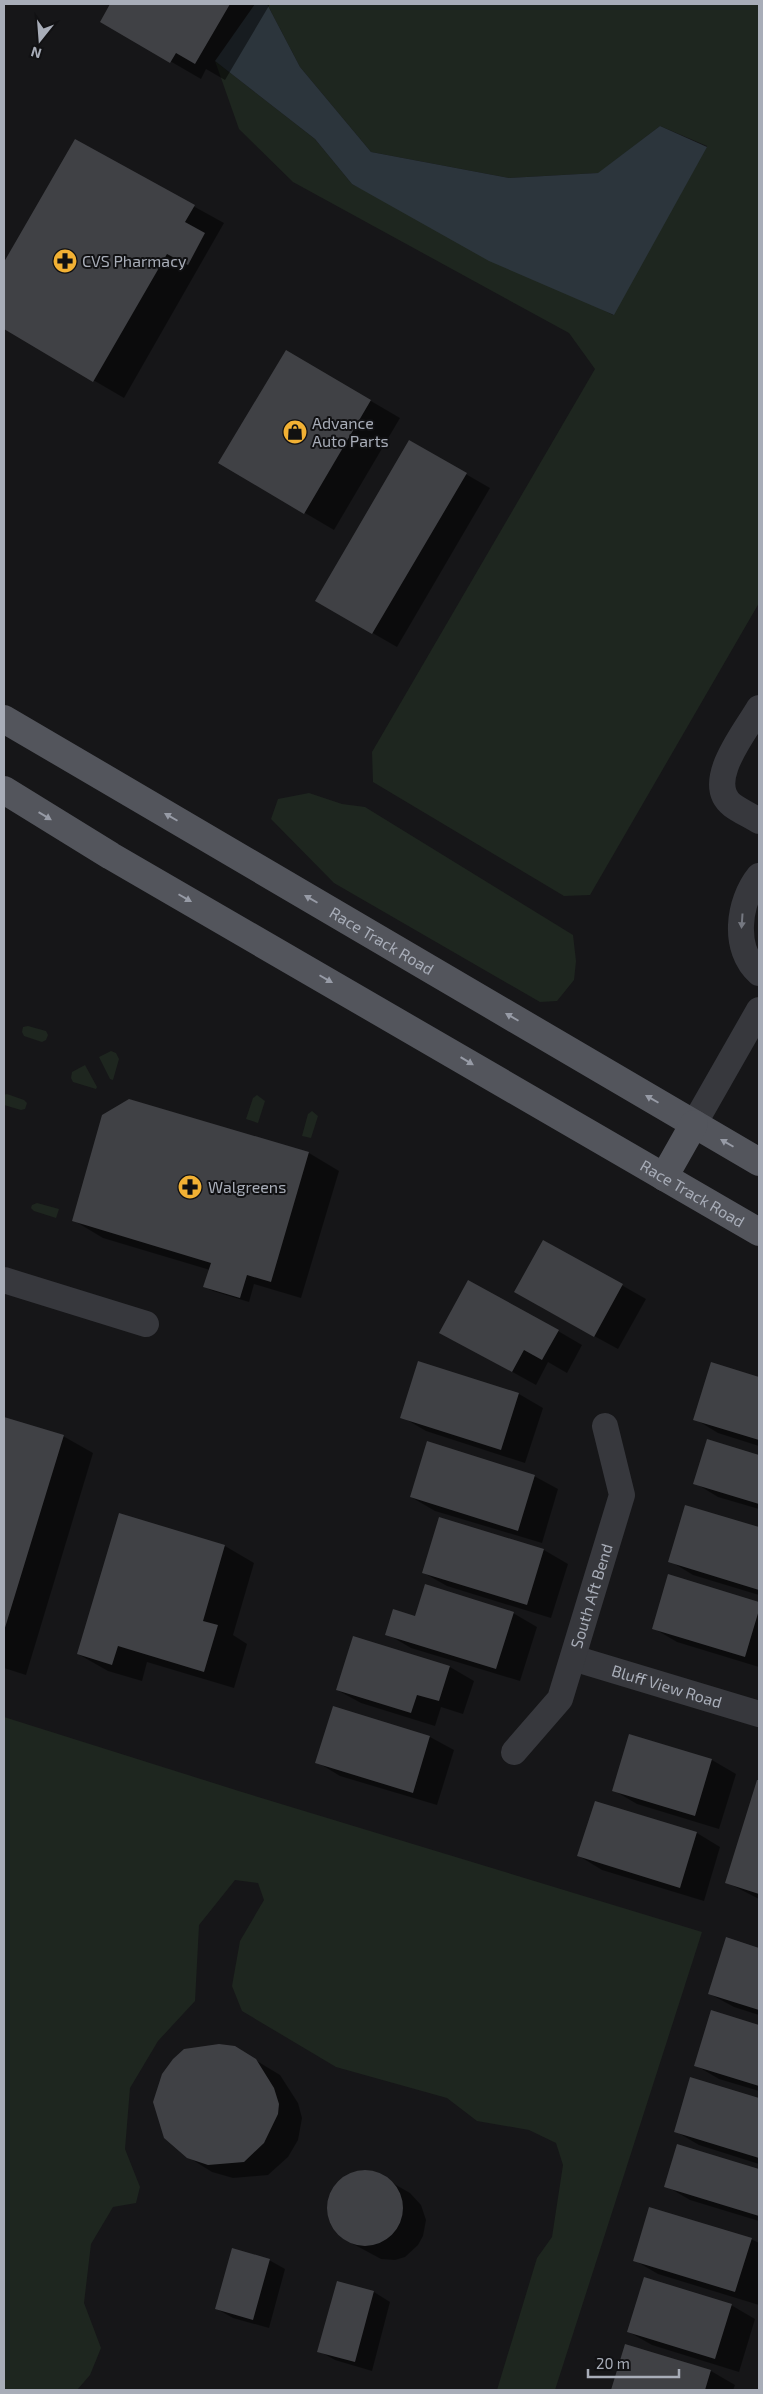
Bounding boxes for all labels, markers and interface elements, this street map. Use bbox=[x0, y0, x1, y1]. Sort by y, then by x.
north arrow bbox=[15, 15, 65, 65]
text: N bbox=[29, 43, 43, 63]
pharmacy icon: CVS Pharmacy bbox=[52, 248, 78, 274]
place label: CVS Pharmacy bbox=[82, 251, 187, 270]
place label: Advance Auto Parts bbox=[312, 413, 389, 450]
shop icon: Advance Auto Parts bbox=[282, 419, 308, 445]
one-way arrow bbox=[39, 811, 52, 820]
one-way arrow bbox=[165, 813, 178, 822]
one-way arrow bbox=[179, 894, 192, 903]
one-way arrow bbox=[305, 895, 318, 904]
street label: Race Track Road bbox=[327, 902, 437, 978]
one-way arrow bbox=[737, 913, 745, 929]
one-way arrow bbox=[320, 975, 333, 984]
one-way arrow bbox=[504, 1013, 519, 1021]
one-way arrow bbox=[460, 1056, 473, 1065]
one-way arrow bbox=[645, 1095, 659, 1104]
one-way arrow bbox=[719, 1139, 734, 1147]
street label: Race Track Road bbox=[637, 1155, 748, 1231]
pharmacy icon: Walgreens bbox=[177, 1174, 203, 1200]
place label: Walgreens bbox=[208, 1177, 286, 1196]
street label: South Aft Bend bbox=[566, 1541, 616, 1650]
street label: Bluff View Road bbox=[610, 1660, 724, 1711]
scale bar bbox=[588, 2346, 679, 2378]
text: 20 m bbox=[596, 2354, 630, 2372]

